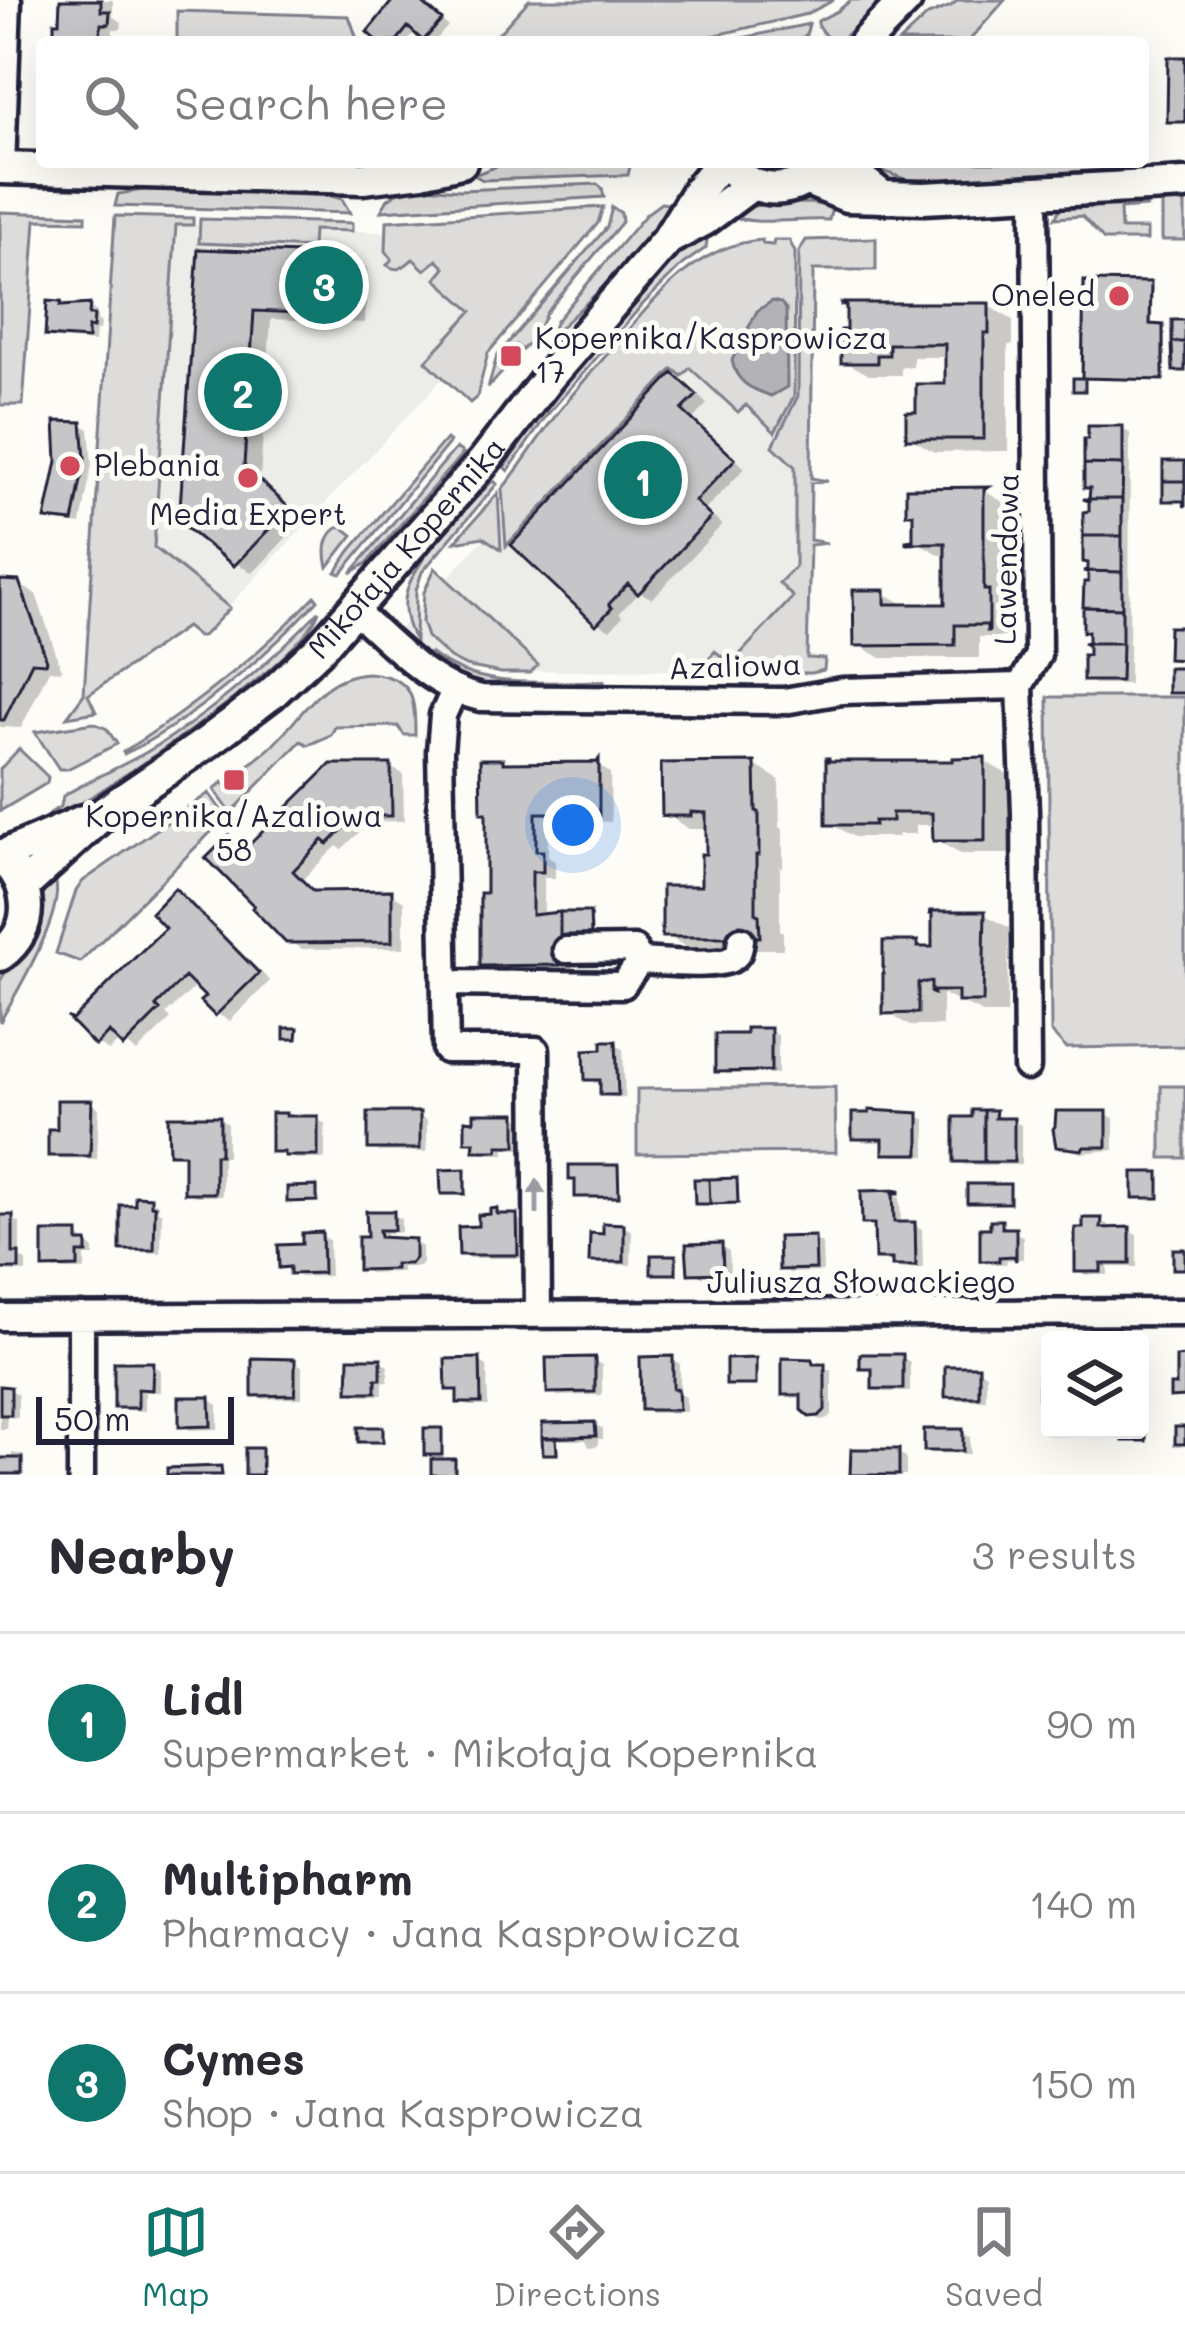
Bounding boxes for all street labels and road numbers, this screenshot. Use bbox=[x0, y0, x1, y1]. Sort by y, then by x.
street label: Mikołaja Kopernika bbox=[298, 428, 513, 666]
street label: Lawendowa bbox=[984, 473, 1026, 645]
street label: Azaliowa bbox=[668, 643, 802, 687]
street label: Juliusza Słowackiego bbox=[707, 1261, 1015, 1301]

